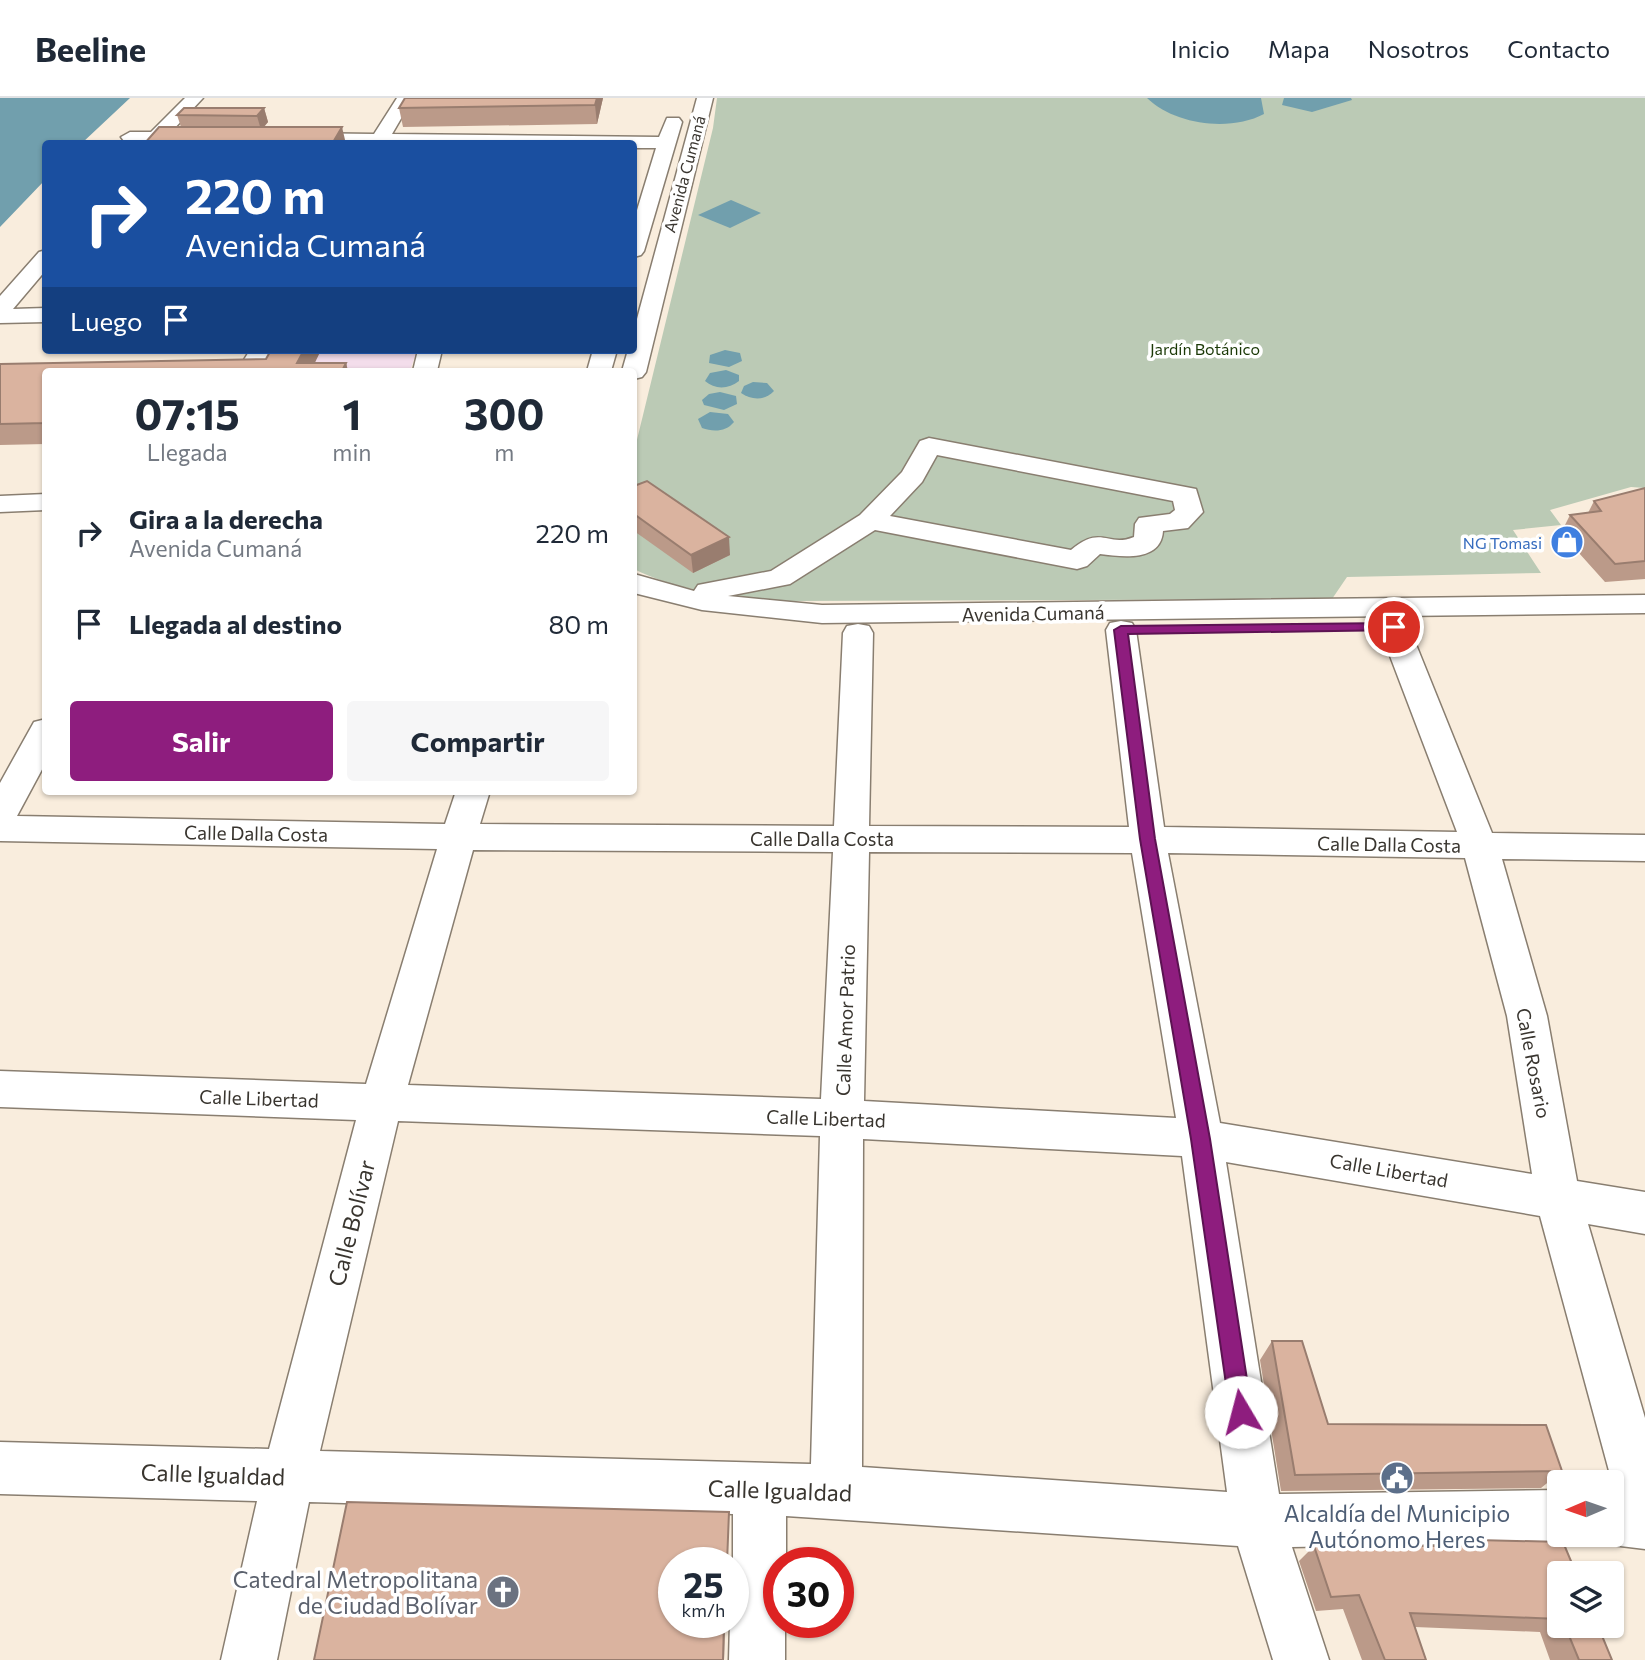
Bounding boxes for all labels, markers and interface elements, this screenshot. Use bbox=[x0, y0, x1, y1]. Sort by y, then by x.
text: Beeline bbox=[35, 28, 146, 69]
text: Inicio bbox=[1171, 34, 1230, 63]
text: Mapa bbox=[1268, 34, 1330, 63]
text: Nosotros bbox=[1368, 34, 1469, 63]
text: Contacto bbox=[1507, 34, 1610, 63]
street label: Avenida Cumaná bbox=[659, 113, 709, 235]
text: 220 m bbox=[185, 164, 325, 224]
icon: right bbox=[70, 168, 161, 259]
text: Avenida Cumaná bbox=[185, 224, 426, 264]
icon: arrive bbox=[157, 301, 195, 339]
text: Luego bbox=[70, 305, 143, 336]
park label: Jardín Botánico bbox=[1150, 339, 1260, 358]
text: 07:15 bbox=[135, 387, 240, 439]
text: 1 bbox=[342, 387, 361, 439]
text: 300 bbox=[464, 387, 544, 439]
text: Llegada bbox=[147, 438, 228, 466]
text: min bbox=[332, 438, 372, 466]
text: m bbox=[494, 438, 514, 466]
text: Gira a la derecha bbox=[129, 503, 323, 534]
icon: right bbox=[70, 514, 108, 552]
text: 220 m bbox=[536, 517, 609, 548]
shop icon: NG Tomasi bbox=[1548, 523, 1586, 561]
place label: NG Tomasi bbox=[1463, 533, 1542, 552]
text: Avenida Cumaná bbox=[129, 534, 302, 562]
pin bbox=[1364, 597, 1424, 657]
street label: Avenida Cumaná bbox=[961, 600, 1105, 626]
icon: arrive bbox=[70, 605, 108, 643]
text: Llegada al destino bbox=[129, 608, 342, 639]
text: 80 m bbox=[549, 608, 609, 639]
icon: arrive bbox=[1375, 608, 1413, 646]
button: Salir bbox=[70, 701, 333, 781]
button: Compartir bbox=[347, 701, 609, 781]
street label: Calle Dalla Costa bbox=[184, 820, 328, 846]
street label: Calle Dalla Costa bbox=[750, 827, 894, 850]
street label: Calle Dalla Costa bbox=[1317, 831, 1461, 857]
street label: Calle Amor Patrio bbox=[831, 944, 859, 1096]
street label: Calle Rosario bbox=[1512, 1006, 1556, 1120]
street label: Calle Libertad bbox=[199, 1084, 319, 1112]
street label: Calle Libertad bbox=[766, 1104, 886, 1132]
street label: Calle Libertad bbox=[1328, 1148, 1450, 1192]
street label: Calle Bolívar bbox=[322, 1157, 380, 1289]
position arrow bbox=[1204, 1375, 1278, 1449]
street label: Calle Igualdad bbox=[140, 1457, 286, 1491]
public building icon: Alcaldía del Municipio Autónomo Heres bbox=[1378, 1459, 1416, 1497]
north arrow bbox=[1547, 1470, 1624, 1547]
map controls bbox=[1547, 1470, 1624, 1638]
street label: Calle Igualdad bbox=[707, 1473, 853, 1507]
place label: Alcaldía del Municipio Autónomo Heres bbox=[1284, 1499, 1510, 1553]
speed limit sign: 30 bbox=[763, 1547, 854, 1638]
button: layers bbox=[1547, 1561, 1624, 1638]
text: 25 bbox=[683, 1562, 724, 1605]
place label: Catedral Metropolitana de Ciudad Bolívar bbox=[233, 1565, 478, 1619]
church icon: Catedral Metropolitana de Ciudad Bolívar bbox=[484, 1573, 522, 1611]
text: km/h bbox=[682, 1599, 725, 1621]

